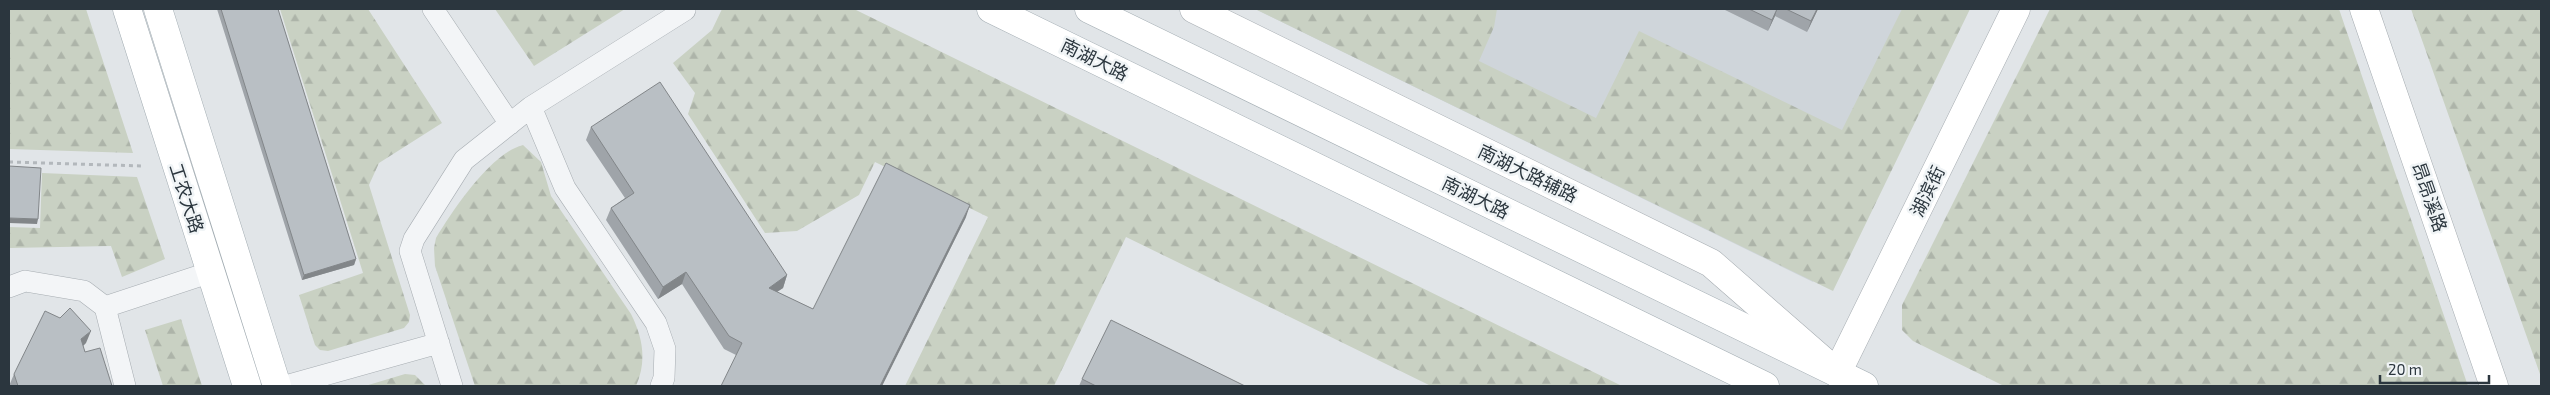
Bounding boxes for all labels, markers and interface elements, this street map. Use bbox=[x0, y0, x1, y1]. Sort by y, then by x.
street label: 南湖大路 bbox=[1058, 33, 1132, 85]
street label: 南湖大路辅路 bbox=[1475, 140, 1581, 206]
street label: 昂昂溪路 bbox=[2408, 159, 2452, 235]
street label: 工农大路 bbox=[165, 160, 209, 236]
street label: 湖滨街 bbox=[1905, 162, 1949, 220]
street label: 南湖大路 bbox=[1439, 172, 1513, 222]
scale bar bbox=[2380, 352, 2489, 384]
text: 20 m bbox=[2388, 360, 2422, 378]

